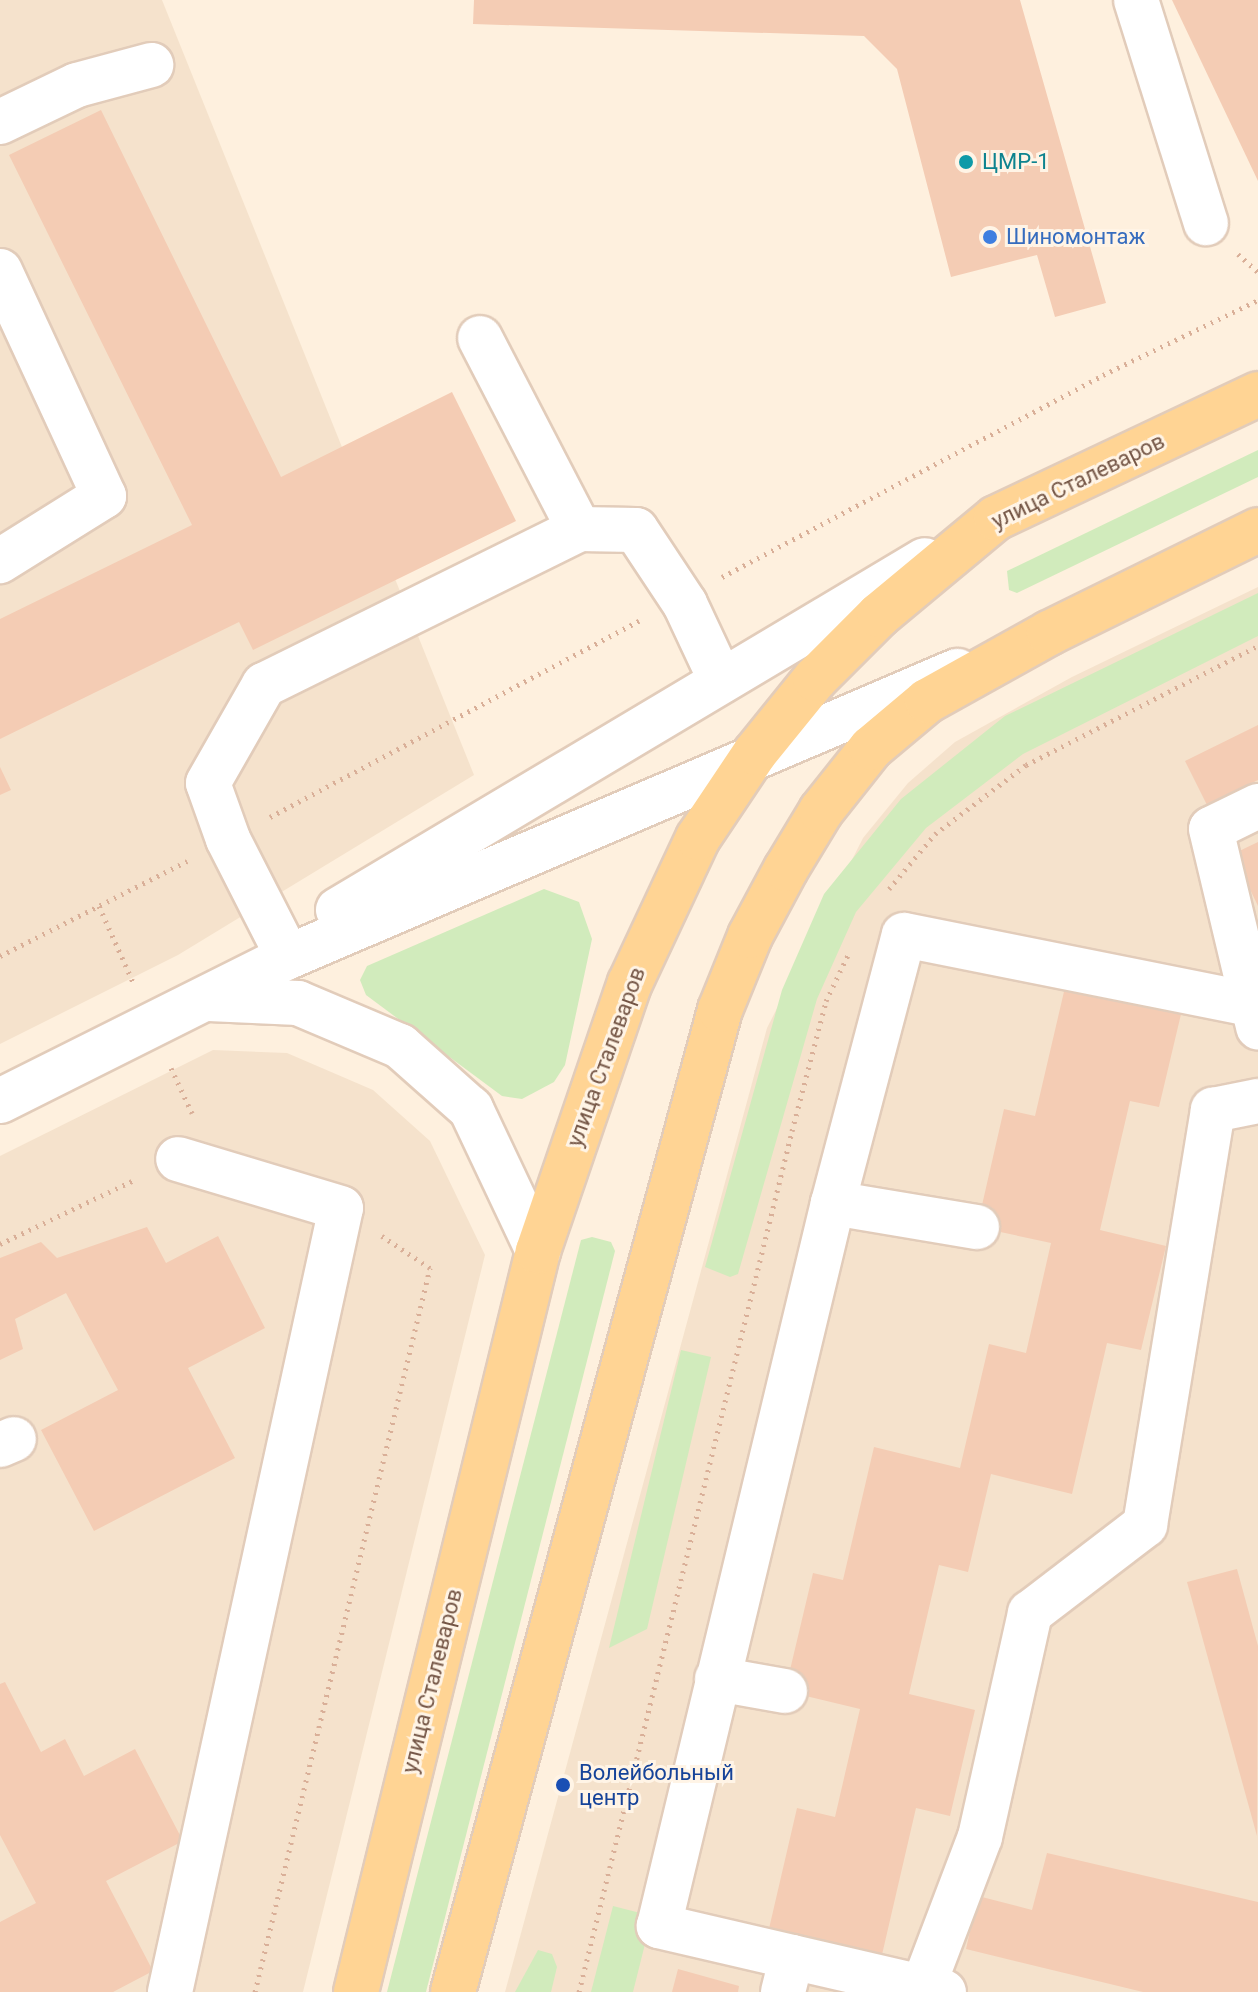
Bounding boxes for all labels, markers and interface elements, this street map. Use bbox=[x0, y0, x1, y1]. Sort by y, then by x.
place label: ЦМР-1 bbox=[982, 149, 1050, 175]
marker: ЦМР-1 bbox=[957, 153, 975, 171]
place label: Шиномонтаж bbox=[1006, 224, 1145, 250]
marker: Шиномонтаж bbox=[981, 228, 999, 246]
street label: улица Сталеваров bbox=[987, 428, 1169, 534]
street label: улица Сталеваров bbox=[561, 964, 651, 1150]
street label: улица Сталеваров bbox=[396, 1586, 468, 1776]
place label: Волейбольный центр bbox=[579, 1759, 734, 1810]
marker: Волейбольный центр bbox=[554, 1776, 572, 1794]

